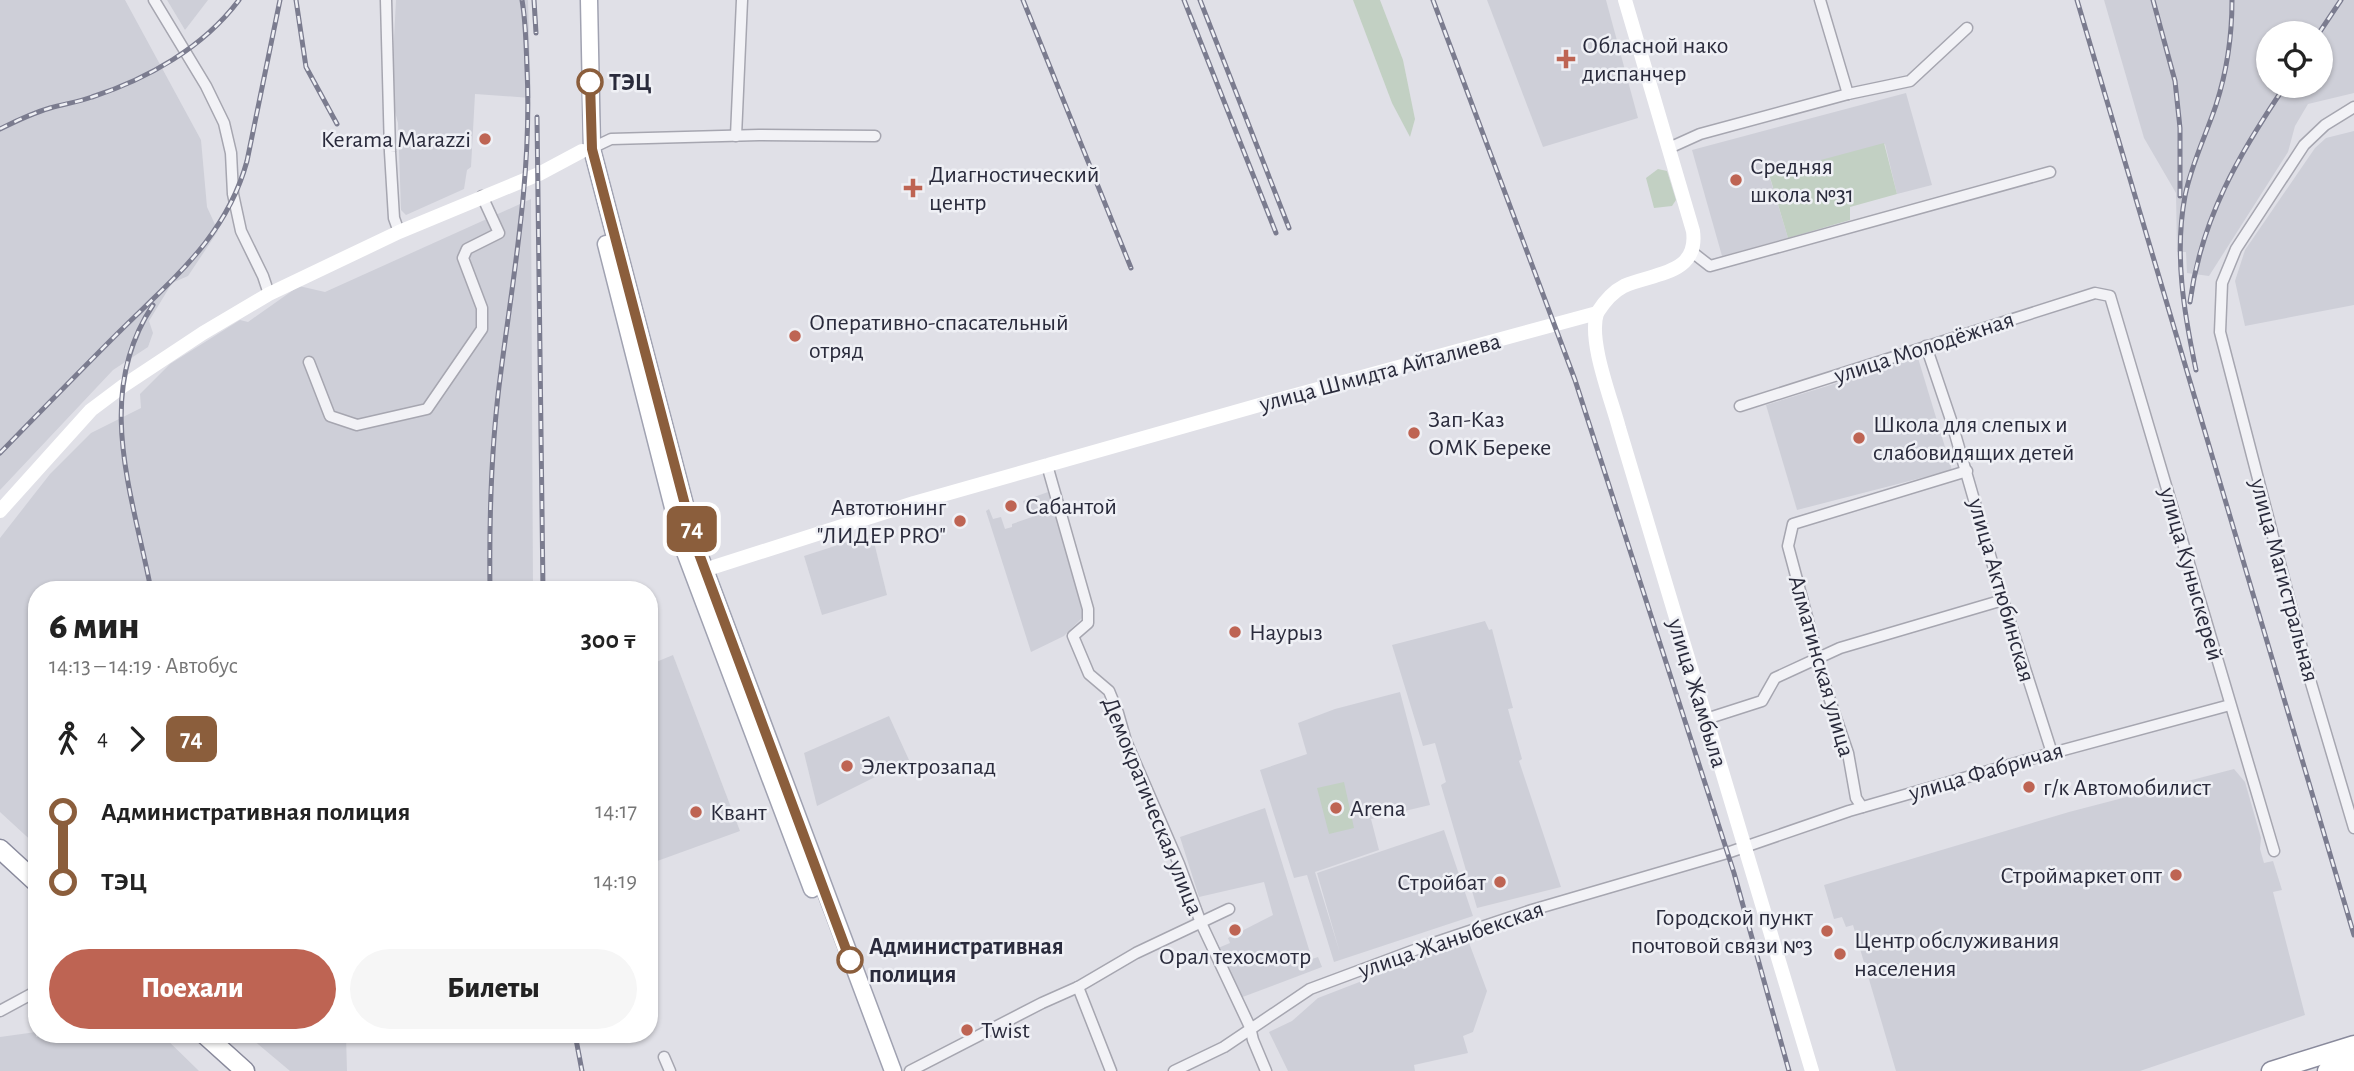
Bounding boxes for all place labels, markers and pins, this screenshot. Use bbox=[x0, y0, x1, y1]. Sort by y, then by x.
place label: Обласной нако диспанчер bbox=[1582, 34, 1728, 86]
marker: Обласной нако диспанчер bbox=[1556, 49, 1576, 69]
marker: ТЭЦ bbox=[577, 69, 603, 95]
place label: ТЭЦ bbox=[609, 71, 652, 95]
place label: Kerama Marazzi bbox=[321, 128, 471, 152]
marker: Kerama Marazzi bbox=[477, 131, 493, 147]
place label: Средняя школа №31 bbox=[1750, 155, 1854, 207]
place label: Диагностический центр bbox=[929, 163, 1099, 215]
marker: Средняя школа №31 bbox=[1728, 172, 1744, 188]
marker: Диагностический центр bbox=[903, 178, 923, 198]
place label: Оперативно-спасательный отряд bbox=[809, 311, 1069, 363]
marker: Оперативно-спасательный отряд bbox=[787, 328, 803, 344]
place label: Зап-Каз ОМК Береке bbox=[1428, 408, 1551, 460]
place label: Школа для слепых и слабовидящих детей bbox=[1873, 413, 2074, 465]
marker: Зап-Каз ОМК Береке bbox=[1406, 425, 1422, 441]
marker: Школа для слепых и слабовидящих детей bbox=[1851, 430, 1867, 446]
place label: Сабантой bbox=[1025, 495, 1117, 519]
place label: Автотюнинг "ЛИДЕР PRO" bbox=[817, 496, 947, 548]
marker: Сабантой bbox=[1003, 498, 1019, 514]
marker: Автотюнинг "ЛИДЕР PRO" bbox=[952, 513, 968, 529]
place label: Наурыз bbox=[1249, 621, 1323, 645]
marker: Наурыз bbox=[1227, 624, 1243, 640]
place label: Электрозапад bbox=[861, 755, 996, 779]
marker: Электрозапад bbox=[839, 758, 855, 774]
place label: г/к Автомобилист bbox=[2043, 776, 2211, 800]
marker: г/к Автомобилист bbox=[2021, 779, 2037, 795]
place label: Arena bbox=[1350, 797, 1406, 821]
marker: Arena bbox=[1328, 800, 1344, 816]
place label: Квант bbox=[710, 801, 767, 825]
marker: Квант bbox=[688, 804, 704, 820]
place label: Строймаркет опт bbox=[2000, 864, 2162, 888]
marker: Строймаркет опт bbox=[2168, 867, 2184, 883]
place label: Стройбат bbox=[1397, 871, 1486, 895]
marker: Стройбат bbox=[1492, 874, 1508, 890]
place label: Городской пункт почтовой связи №3 bbox=[1631, 906, 1813, 958]
marker: Орал техосмотр bbox=[1227, 922, 1243, 938]
marker: Городской пункт почтовой связи №3 bbox=[1819, 923, 1835, 939]
place label: Центр обслуживания наcеления bbox=[1854, 929, 2059, 981]
place label: Административная полиция bbox=[869, 935, 1064, 987]
place label: Орал техосмотр bbox=[1159, 945, 1311, 969]
marker: Центр обслуживания наcеления bbox=[1832, 946, 1848, 962]
marker: Административная полиция bbox=[837, 947, 863, 973]
place label: Twist bbox=[981, 1019, 1030, 1043]
marker: Twist bbox=[959, 1022, 975, 1038]

